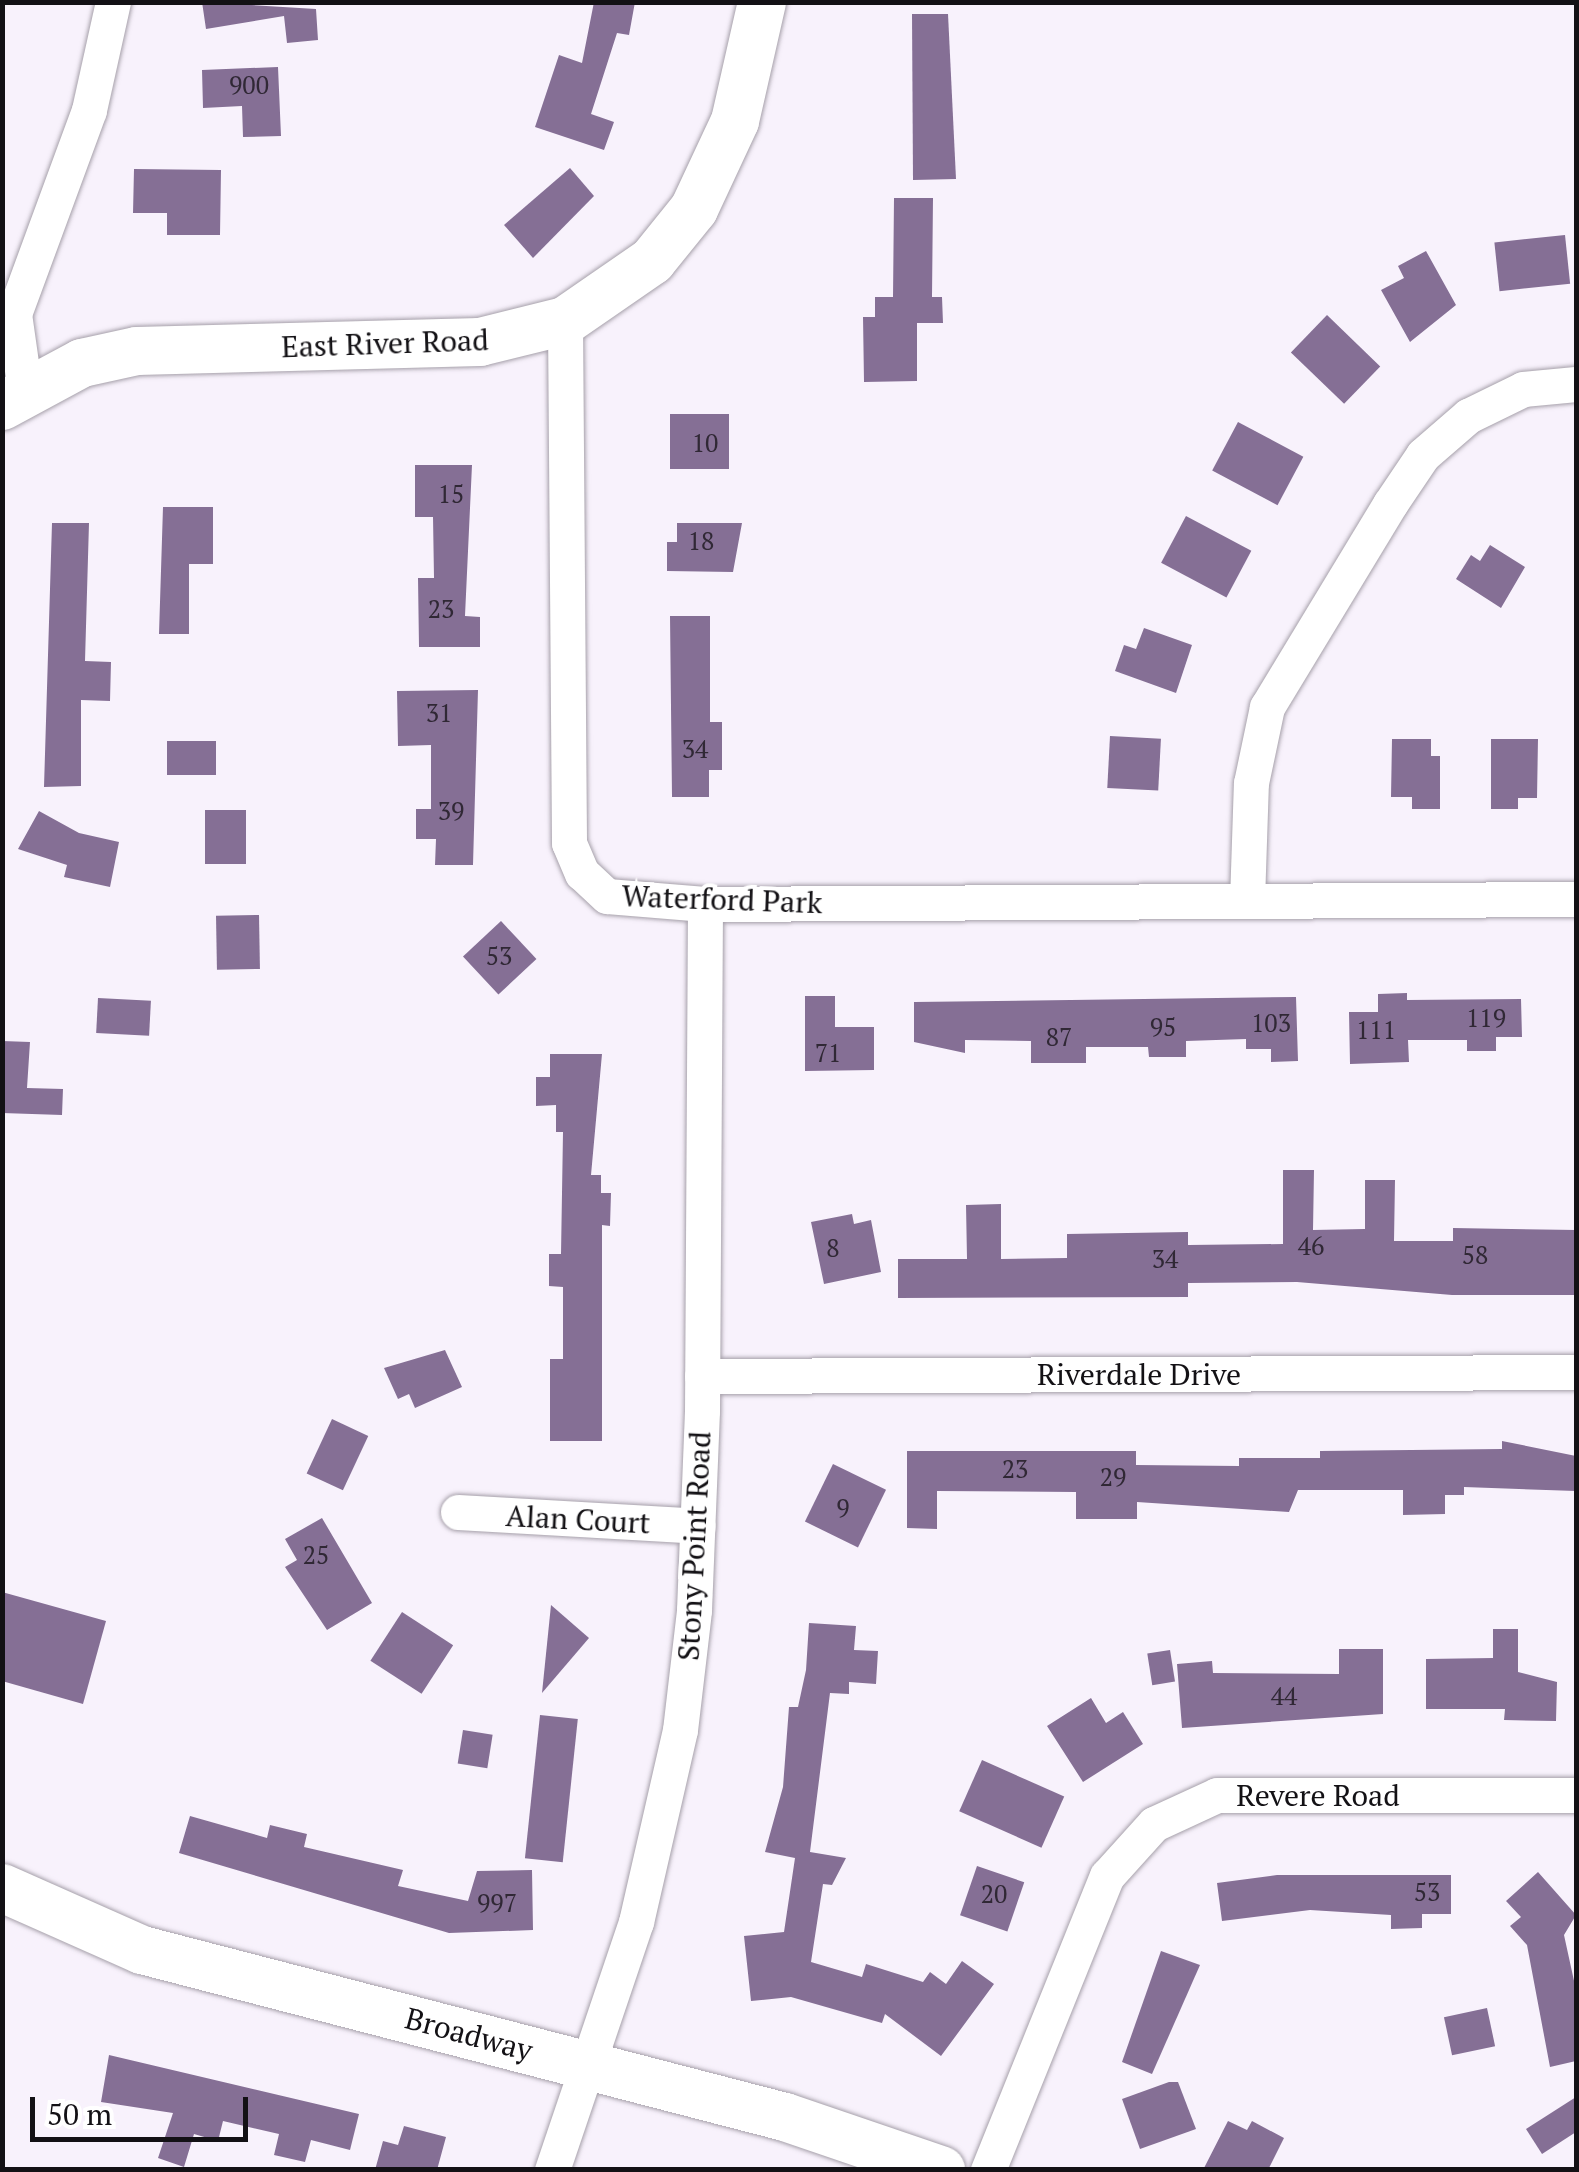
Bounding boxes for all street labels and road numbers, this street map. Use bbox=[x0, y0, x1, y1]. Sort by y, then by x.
street label: East River Road bbox=[281, 321, 489, 365]
street label: Waterford Park bbox=[621, 878, 823, 920]
street label: Riverdale Drive bbox=[1037, 1356, 1241, 1392]
street label: Stony Point Road bbox=[670, 1430, 718, 1662]
street label: Alan Court bbox=[505, 1497, 651, 1541]
street label: Revere Road bbox=[1236, 1777, 1400, 1813]
street label: Broadway bbox=[401, 2000, 537, 2068]

